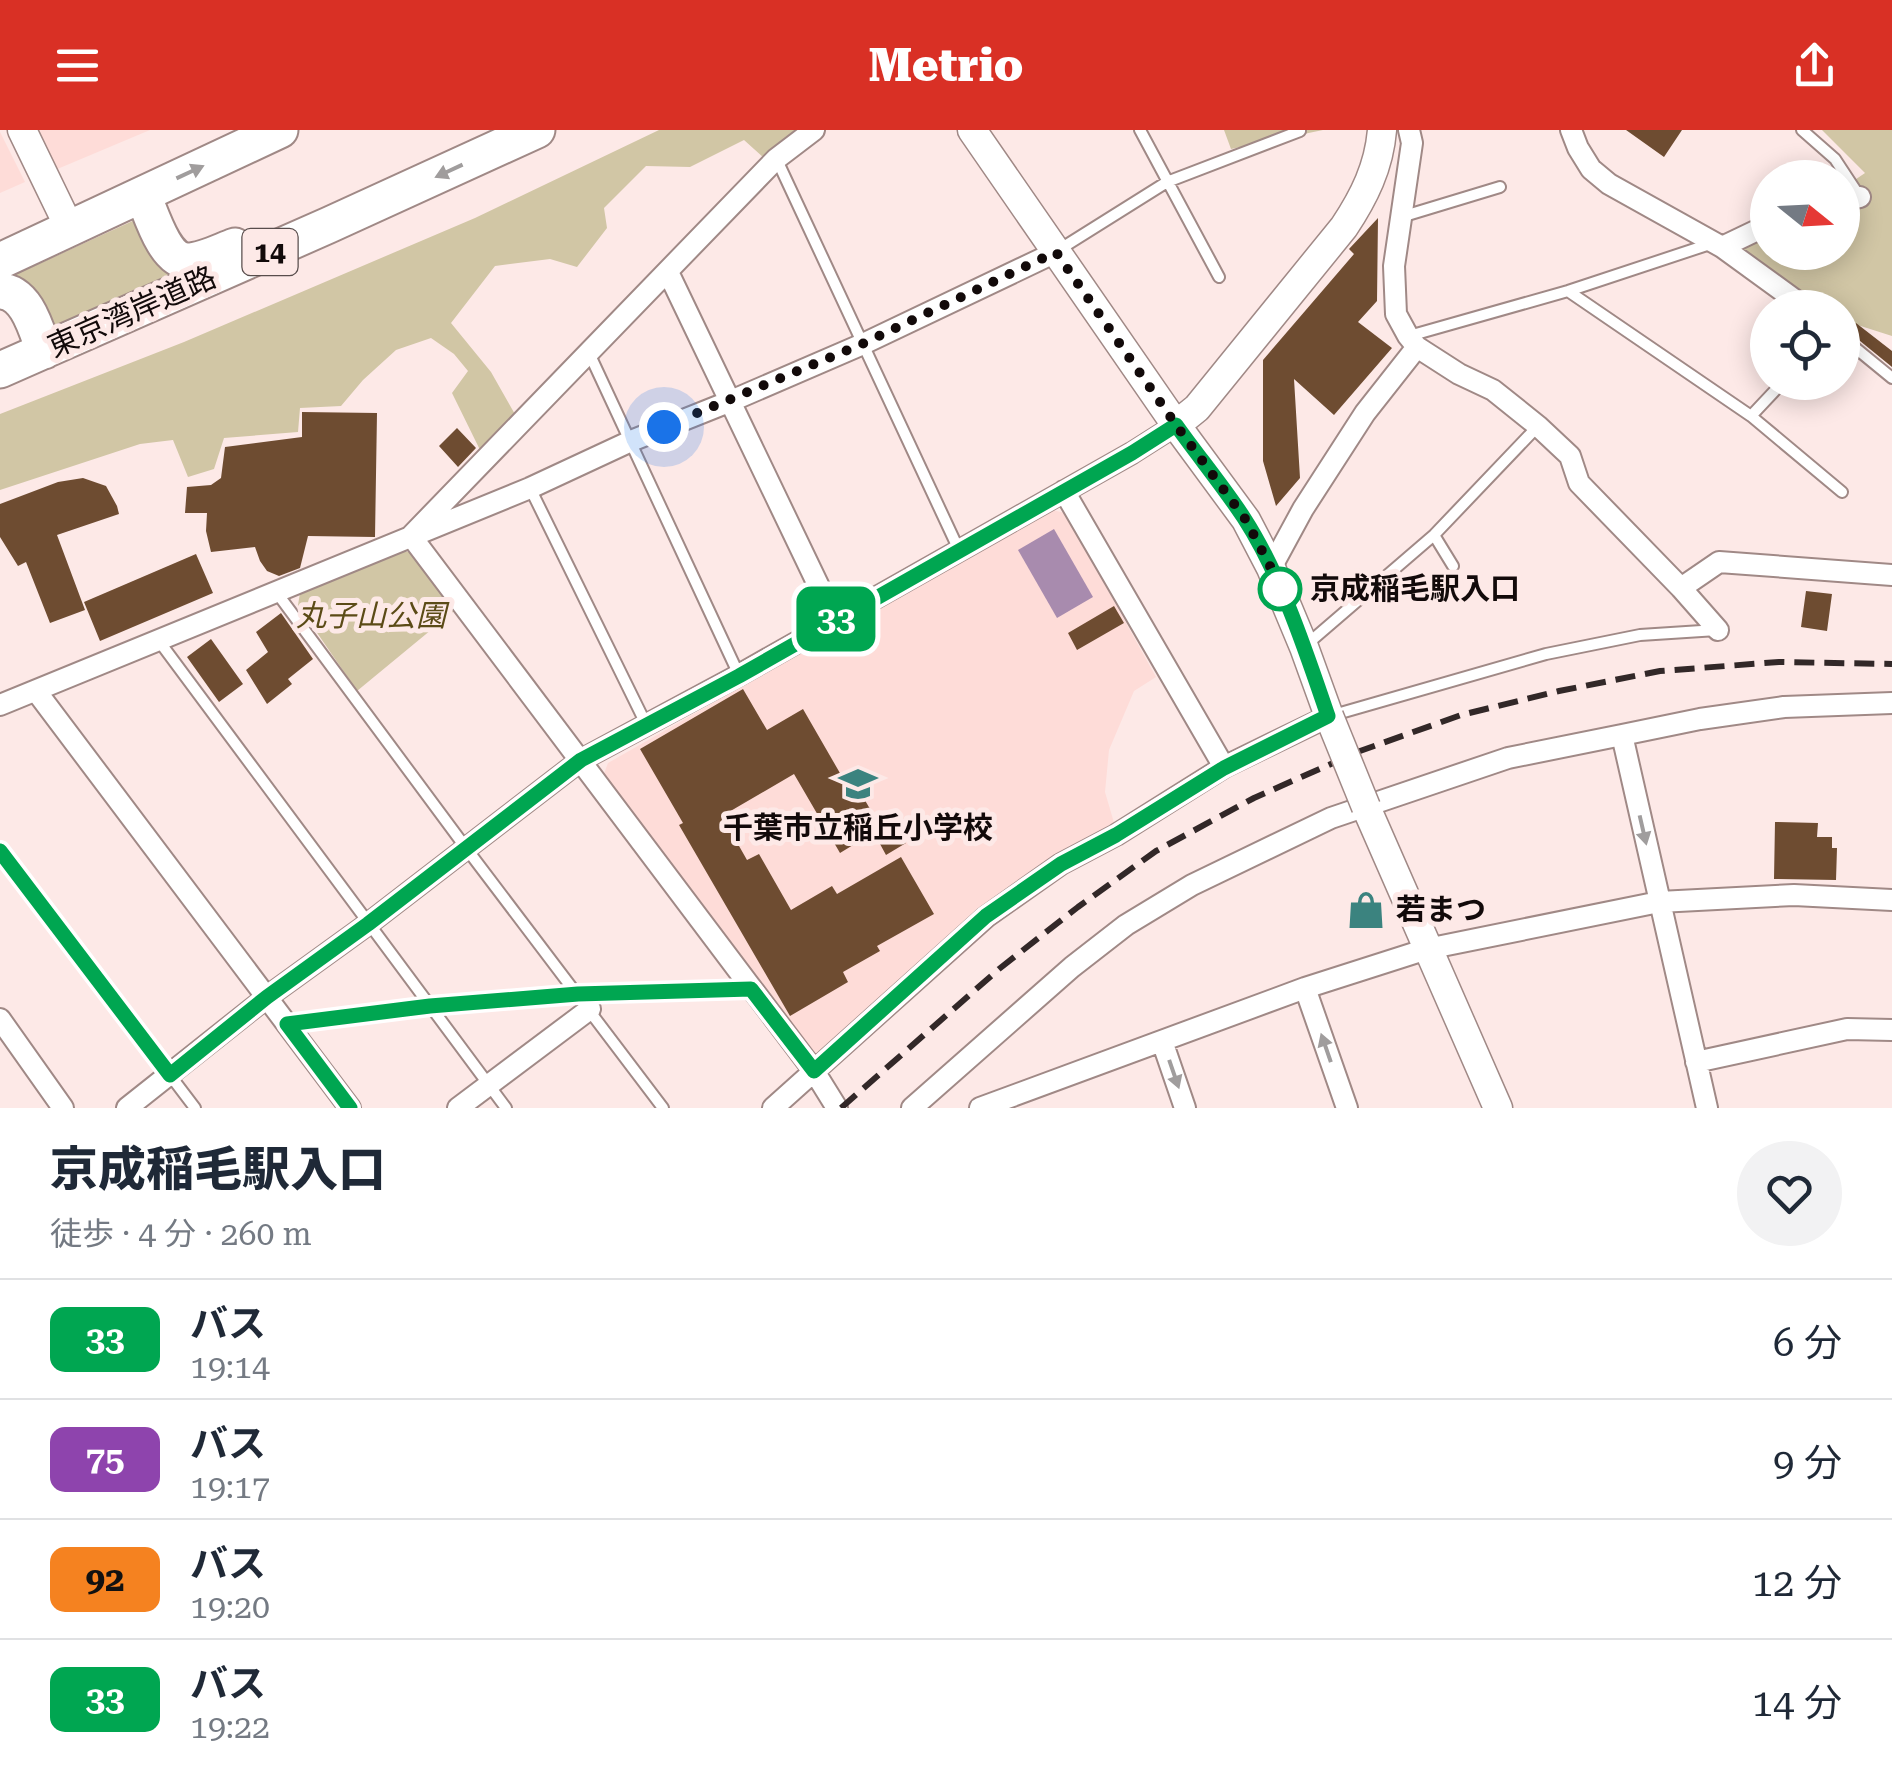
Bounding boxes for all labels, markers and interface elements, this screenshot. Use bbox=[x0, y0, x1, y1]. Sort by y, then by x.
icon: menu bbox=[50, 38, 105, 93]
icon: share bbox=[1787, 38, 1842, 93]
text: Metrio bbox=[869, 39, 1023, 92]
north arrow bbox=[1750, 160, 1860, 270]
map controls bbox=[1750, 160, 1860, 400]
one-way arrow bbox=[434, 163, 463, 180]
one-way arrow bbox=[176, 164, 205, 181]
road number: 14 bbox=[242, 229, 298, 275]
street label: 東京湾岸道路 bbox=[42, 259, 221, 364]
button: locate bbox=[1750, 290, 1860, 400]
your location bbox=[639, 402, 689, 452]
marker: 京成稲毛駅入口 bbox=[1259, 568, 1301, 610]
place label: 京成稲毛駅入口 bbox=[1310, 571, 1520, 606]
line badge: 33 bbox=[791, 586, 881, 652]
park label: 丸子山公園 bbox=[296, 598, 450, 633]
text: 33 bbox=[816, 599, 856, 640]
school or university icon: 千葉市立稲丘小学校 bbox=[837, 763, 879, 805]
place label: 千葉市立稲丘小学校 bbox=[723, 810, 993, 845]
one-way arrow bbox=[1636, 815, 1651, 846]
shop icon: 若まつ bbox=[1345, 889, 1387, 931]
place label: 若まつ bbox=[1396, 892, 1486, 927]
one-way arrow bbox=[1318, 1033, 1333, 1063]
one-way arrow bbox=[1167, 1060, 1182, 1090]
button: heart bbox=[1737, 1141, 1842, 1246]
text: 京成稲毛駅入口 bbox=[50, 1142, 386, 1198]
text: 徒歩 · 4 分 · 260 m bbox=[50, 1215, 312, 1253]
text: バス bbox=[190, 1302, 266, 1346]
text: 33 bbox=[85, 1319, 125, 1360]
text: 6 分 bbox=[1773, 1321, 1842, 1365]
text: 19:14 bbox=[190, 1348, 270, 1386]
text: バス bbox=[190, 1422, 266, 1466]
text: 75 bbox=[85, 1439, 125, 1480]
text: 9 分 bbox=[1773, 1441, 1842, 1485]
text: 19:17 bbox=[190, 1468, 270, 1506]
text: バス bbox=[190, 1542, 266, 1586]
text: 92 bbox=[85, 1559, 125, 1600]
text: 12 分 bbox=[1752, 1561, 1842, 1605]
text: 19:20 bbox=[190, 1588, 270, 1626]
text: バス bbox=[190, 1662, 266, 1706]
text: 33 bbox=[85, 1679, 125, 1720]
text: 14 分 bbox=[1752, 1681, 1842, 1725]
text: 19:22 bbox=[190, 1708, 270, 1746]

